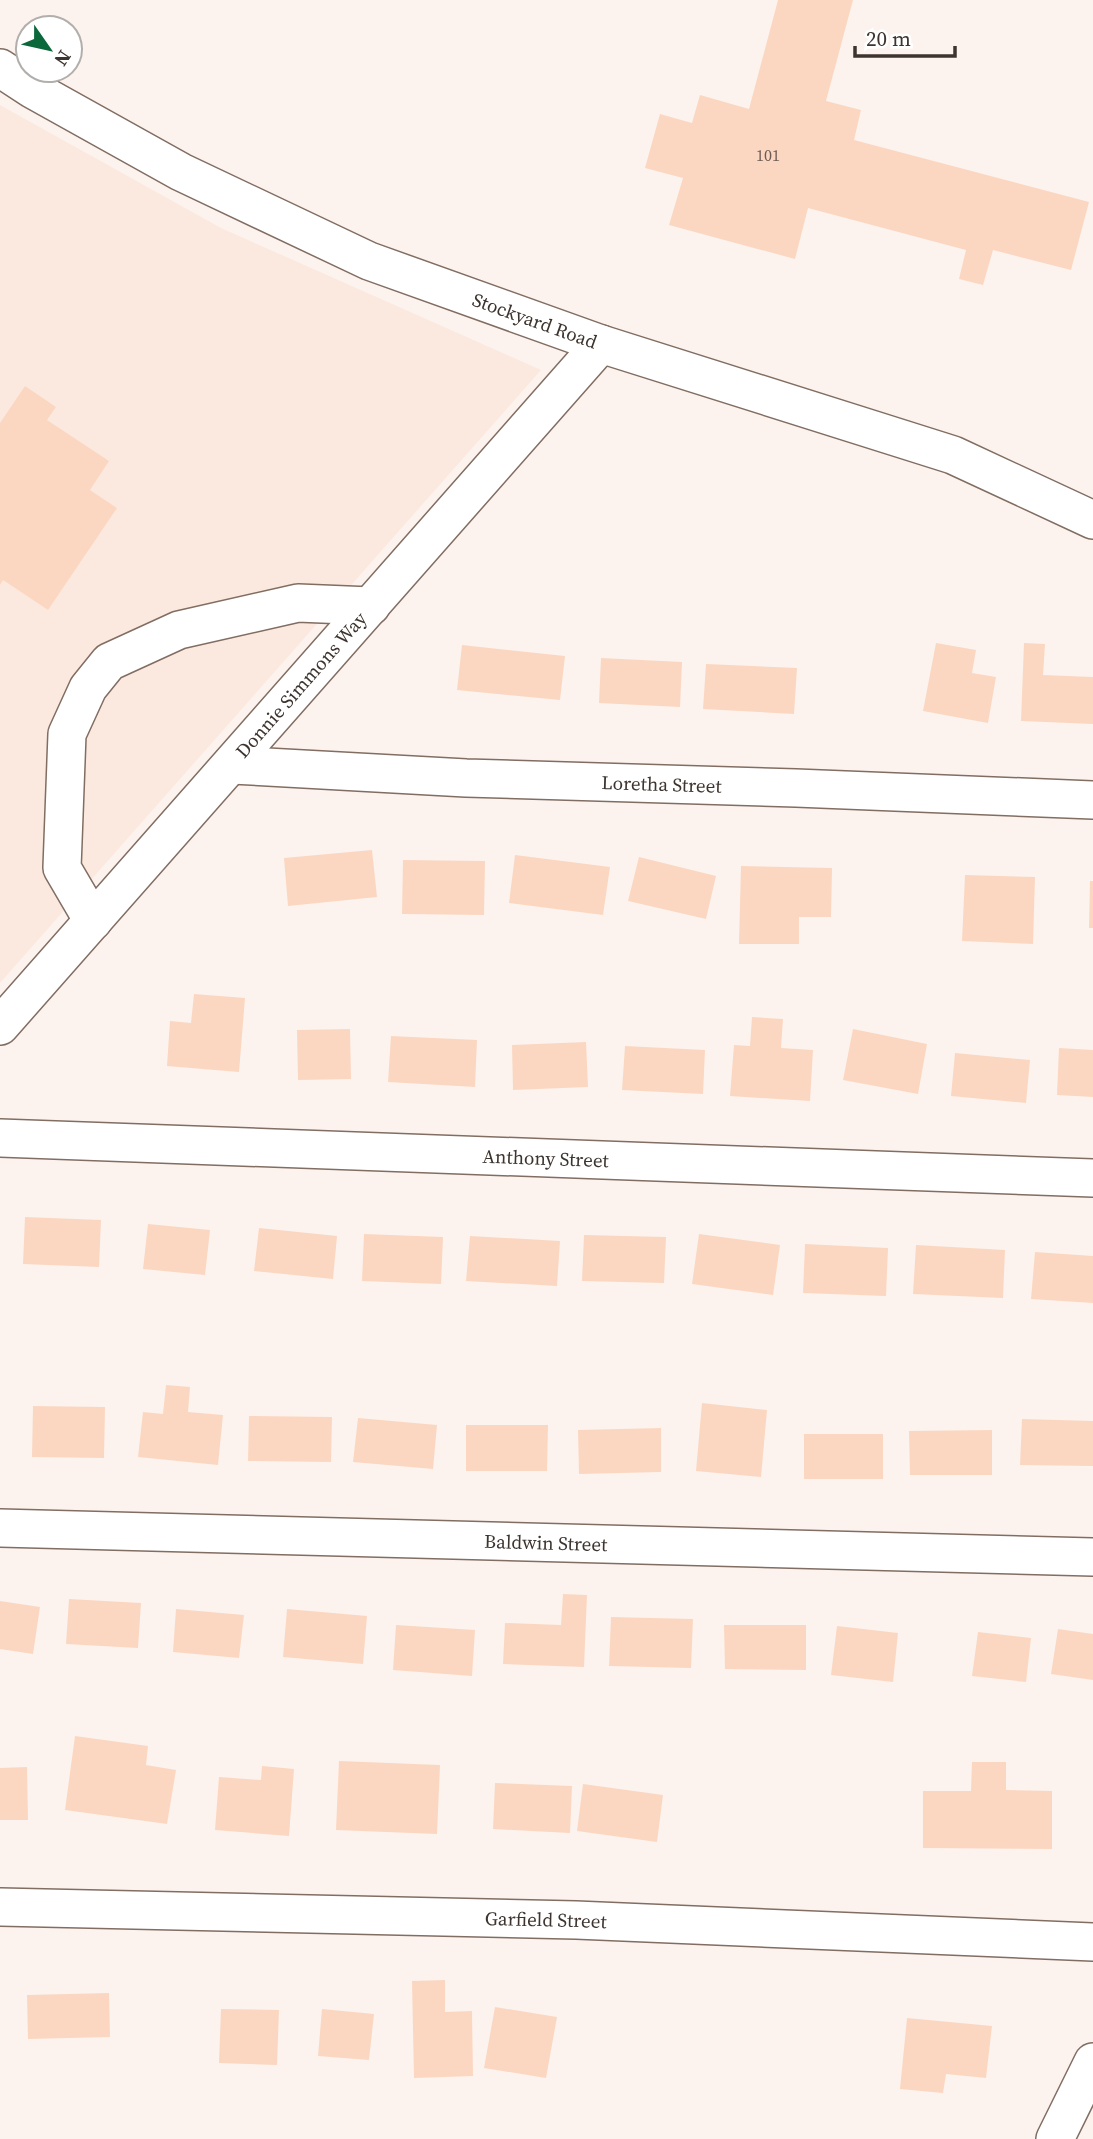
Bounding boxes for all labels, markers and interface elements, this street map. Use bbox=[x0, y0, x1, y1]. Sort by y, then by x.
north arrow bbox=[14, 14, 84, 84]
scale bar bbox=[855, 14, 955, 58]
text: 20 m bbox=[866, 24, 911, 53]
text: N bbox=[48, 45, 78, 72]
house number: 101 bbox=[756, 144, 780, 166]
street label: Stockyard Road bbox=[469, 286, 601, 355]
street label: Donnie Simmons Way bbox=[229, 606, 372, 763]
street label: Loretha Street bbox=[601, 769, 723, 799]
street label: Anthony Street bbox=[482, 1143, 610, 1173]
street label: Baldwin Street bbox=[484, 1528, 609, 1557]
street label: Garfield Street bbox=[485, 1905, 608, 1934]

